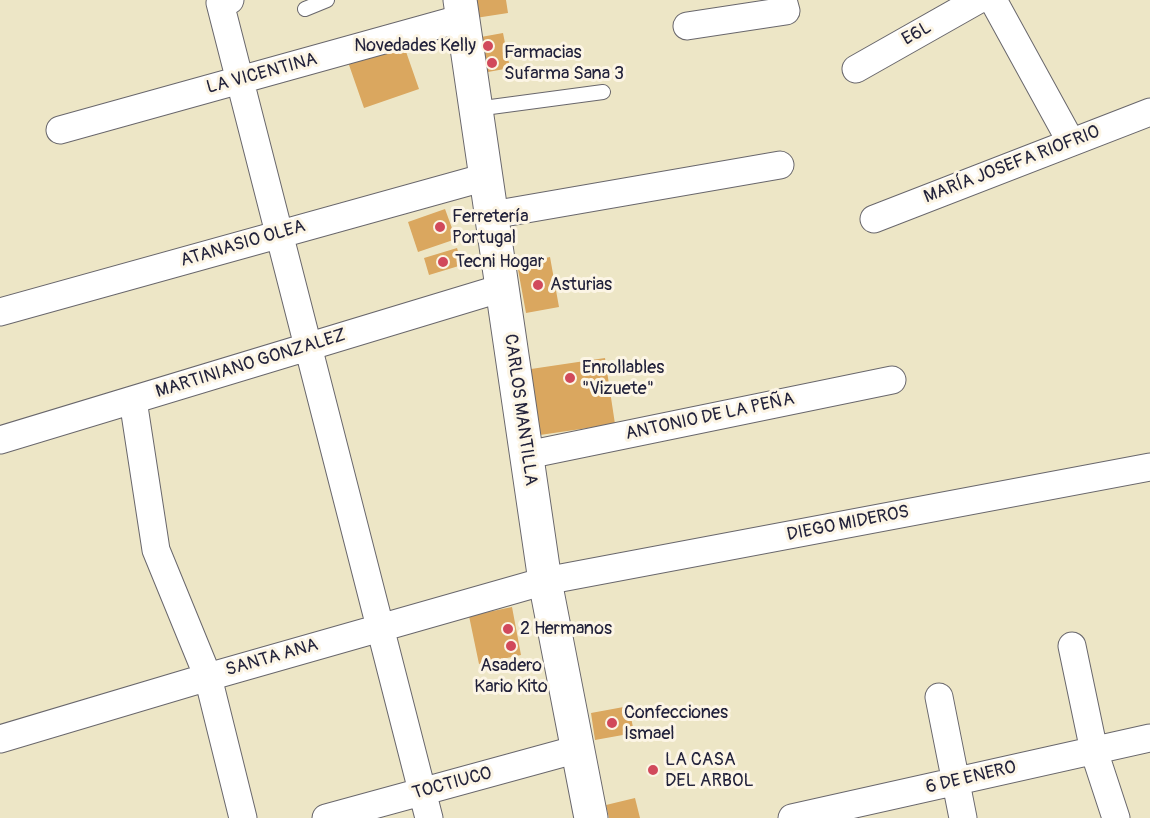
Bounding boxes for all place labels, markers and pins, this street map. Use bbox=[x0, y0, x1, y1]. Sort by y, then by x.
place label: Novedades Kelly bbox=[354, 35, 476, 57]
marker: Novedades Kelly bbox=[481, 39, 495, 53]
place label: Farmacias Sufarma Sana 3 bbox=[504, 42, 624, 84]
marker: Farmacias Sufarma Sana 3 bbox=[485, 56, 499, 70]
place label: Ferretería Portugal bbox=[452, 206, 528, 248]
marker: Ferretería Portugal bbox=[433, 220, 447, 234]
place label: Tecni Hogar bbox=[455, 251, 544, 273]
marker: Tecni Hogar bbox=[436, 255, 450, 269]
place label: Asturias bbox=[550, 274, 612, 296]
marker: Asturias bbox=[531, 278, 545, 292]
place label: Enrollables "Vizuete" bbox=[582, 357, 664, 400]
marker: Enrollables "Vizuete" bbox=[563, 371, 577, 385]
place label: 2 Hermanos bbox=[520, 618, 612, 640]
marker: 2 Hermanos bbox=[501, 622, 515, 636]
marker: Asadero Kario Kito bbox=[504, 639, 518, 653]
place label: Asadero Kario Kito bbox=[474, 655, 548, 698]
place label: Confecciones Ismael bbox=[624, 702, 728, 744]
marker: Confecciones Ismael bbox=[605, 716, 619, 730]
place label: LA CASA DEL ARBOL bbox=[665, 749, 754, 792]
marker: LA CASA DEL ARBOL bbox=[646, 763, 660, 777]

